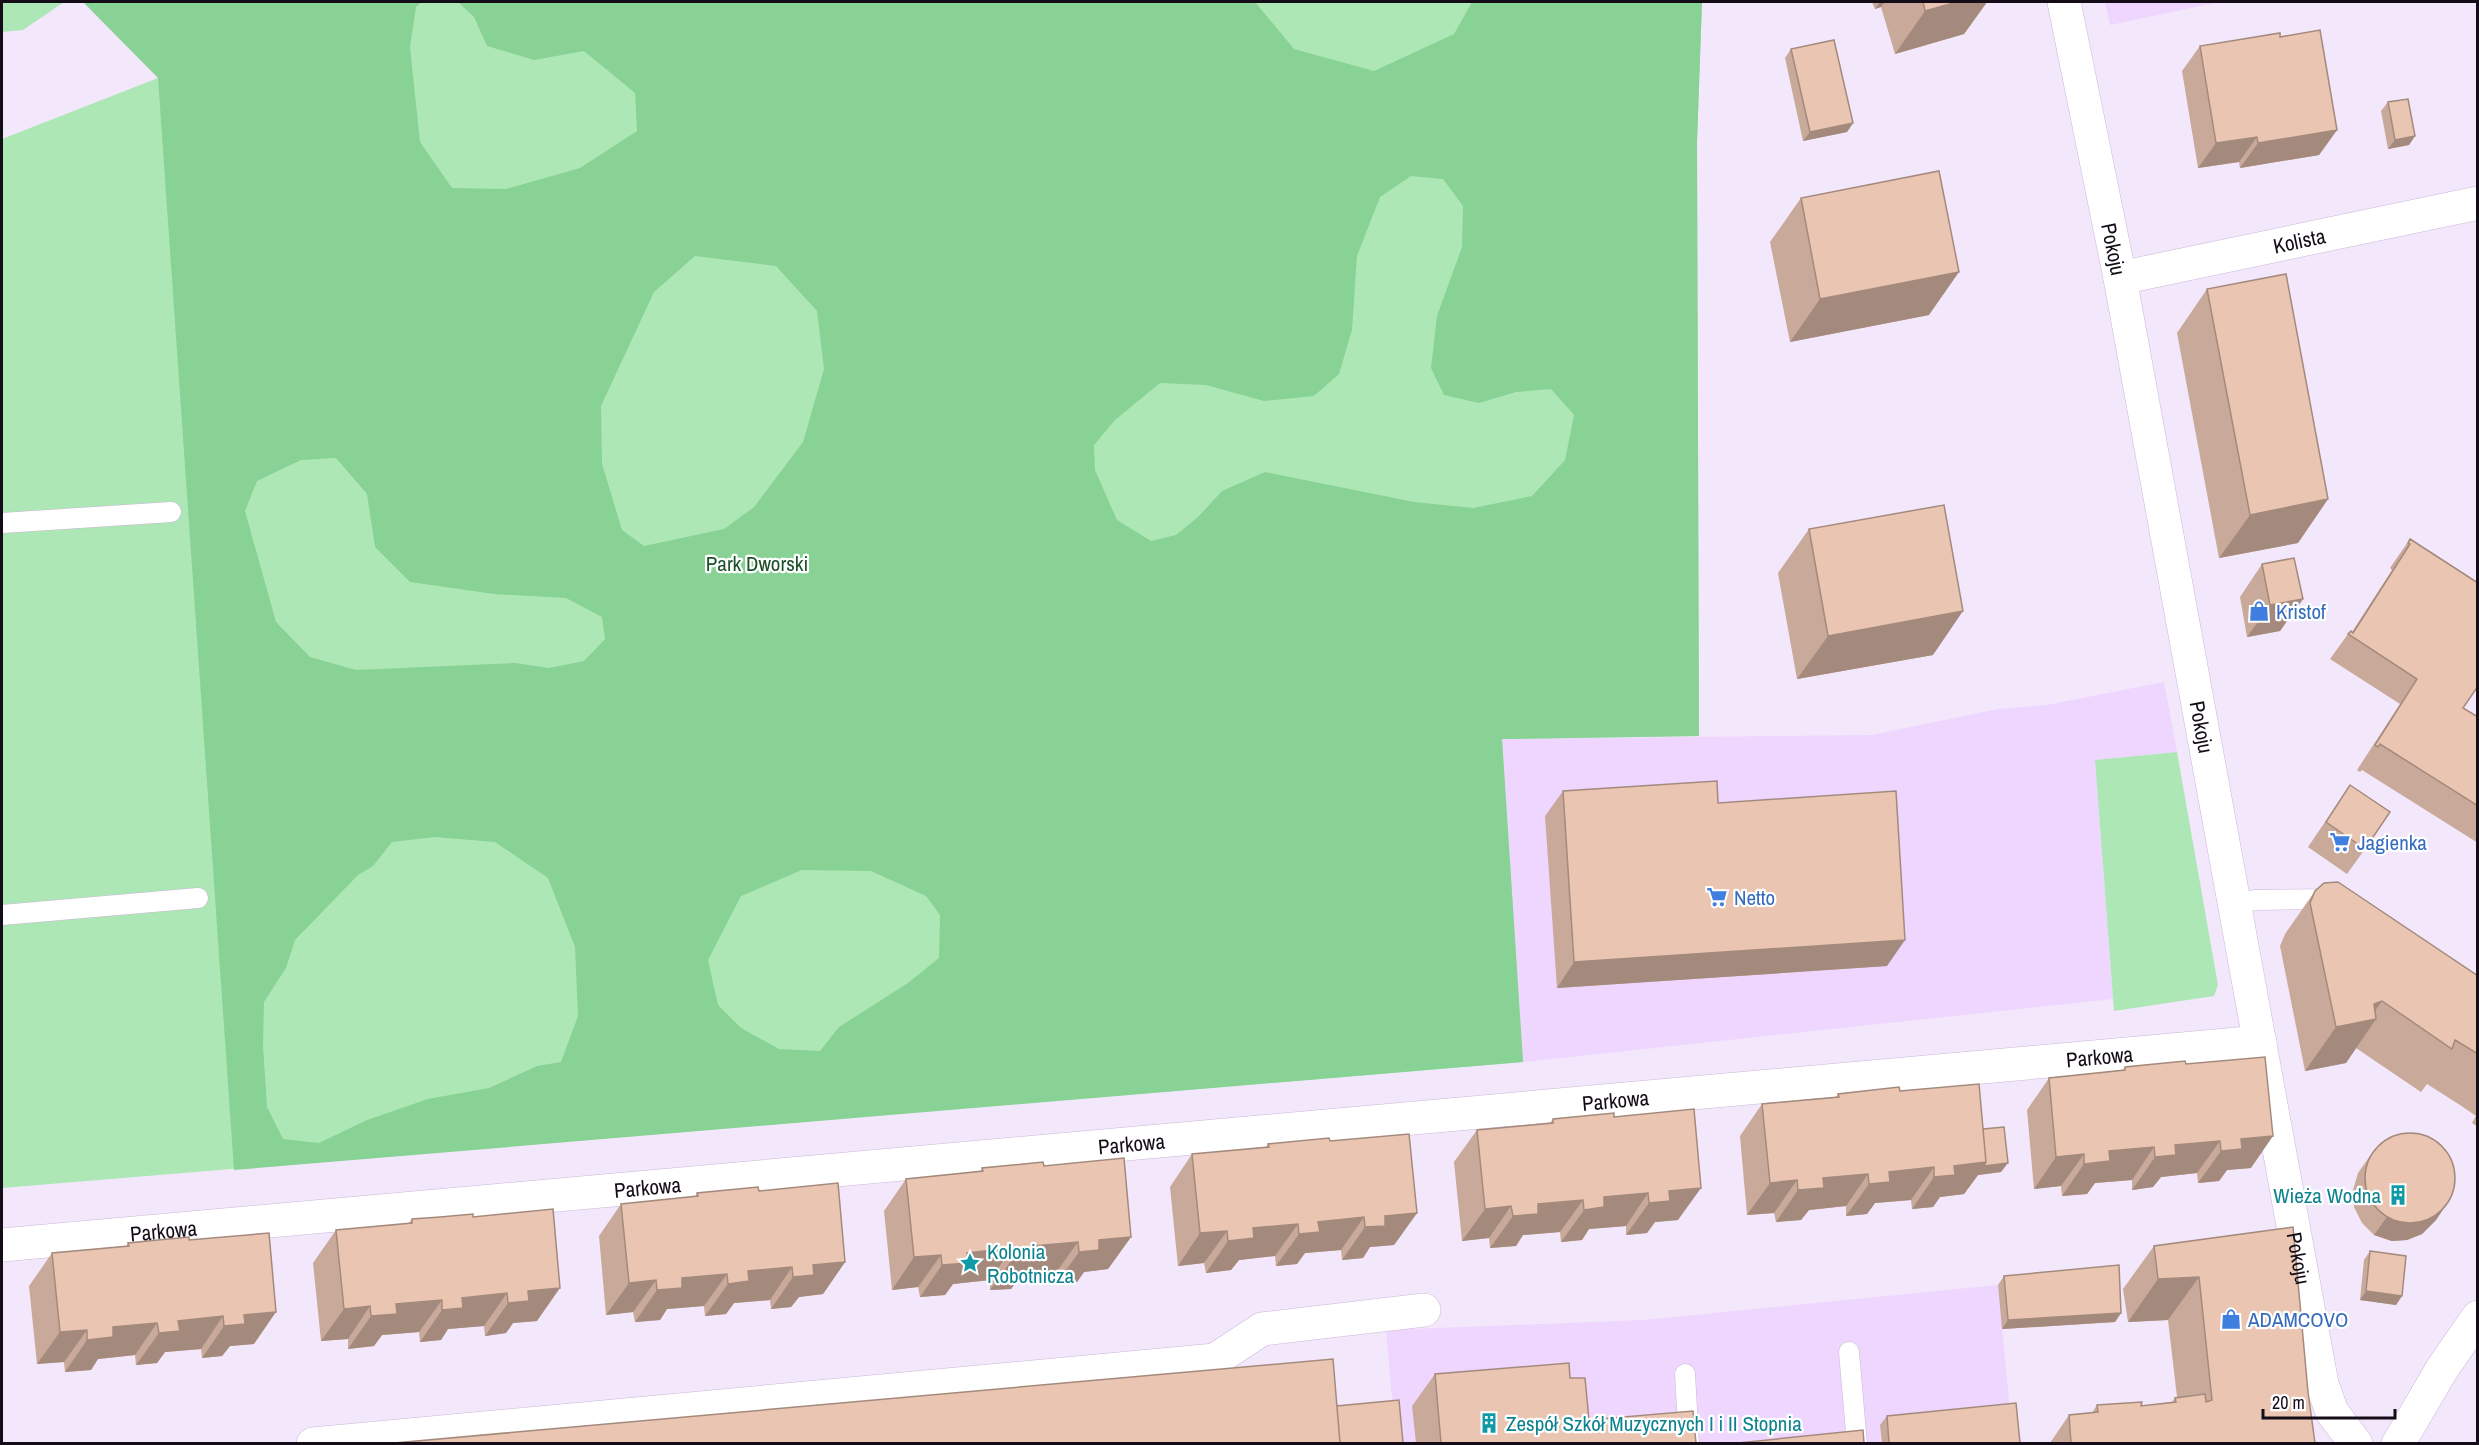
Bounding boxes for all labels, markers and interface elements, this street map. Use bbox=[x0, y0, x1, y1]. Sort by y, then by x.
street label: Pokoju bbox=[2095, 220, 2134, 278]
street label: Kolista bbox=[2270, 221, 2328, 260]
park label: Park Dworski bbox=[706, 549, 808, 578]
place label: Kristof bbox=[2276, 597, 2326, 626]
shop icon: Kristof bbox=[2247, 599, 2271, 623]
street label: Pokoju bbox=[2183, 698, 2221, 755]
place label: Jagienka bbox=[2357, 828, 2427, 857]
supermarket icon: Jagienka bbox=[2328, 830, 2352, 854]
place label: Netto bbox=[1734, 883, 1775, 912]
supermarket icon: Netto bbox=[1705, 885, 1729, 909]
street label: Parkowa bbox=[2065, 1039, 2135, 1074]
street label: Parkowa bbox=[1581, 1082, 1651, 1117]
street label: Parkowa bbox=[1097, 1126, 1167, 1161]
street label: Parkowa bbox=[613, 1169, 682, 1204]
place label: Wieża Wodna bbox=[2273, 1181, 2381, 1210]
building icon: Wieża Wodna bbox=[2386, 1183, 2410, 1207]
street label: Parkowa bbox=[129, 1213, 198, 1248]
street label: Pokoju bbox=[2280, 1230, 2318, 1287]
place label: Kolonia Robotnicza bbox=[987, 1237, 1075, 1290]
place icon: Kolonia Robotnicza bbox=[958, 1251, 982, 1275]
place label: ADAMCOVO bbox=[2247, 1305, 2348, 1334]
shop icon: ADAMCOVO bbox=[2219, 1307, 2243, 1331]
scale bar bbox=[2263, 1382, 2395, 1420]
text: 20 m bbox=[2272, 1390, 2305, 1415]
place label: Zespół Szkół Muzycznych I i II Stopnia bbox=[1506, 1409, 1802, 1438]
building icon: Zespół Szkół Muzycznych I i II Stopnia bbox=[1477, 1411, 1501, 1435]

